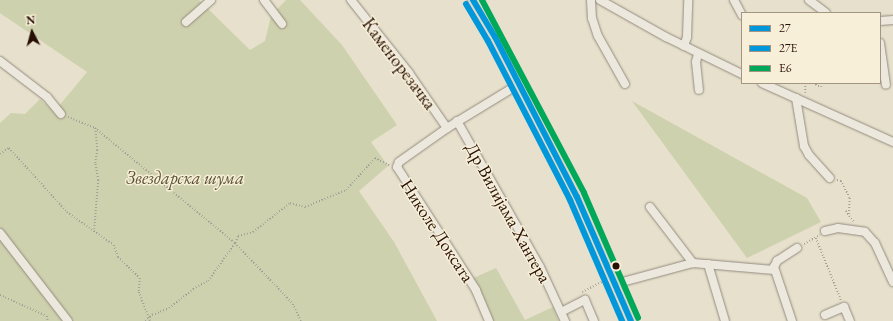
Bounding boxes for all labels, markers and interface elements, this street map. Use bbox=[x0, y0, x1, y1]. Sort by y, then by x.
north arrow bbox=[12, 12, 52, 52]
legend bbox=[741, 12, 881, 84]
text: N bbox=[26, 13, 36, 27]
street label: Каменорезачка bbox=[357, 14, 441, 114]
text: 27 bbox=[779, 20, 791, 36]
text: 27E bbox=[779, 40, 797, 56]
text: E6 bbox=[779, 60, 792, 76]
street label: Др Вилијама Хантера bbox=[460, 139, 556, 287]
park label: Звездарска шума bbox=[126, 167, 244, 189]
street label: Николе Доксата bbox=[396, 175, 478, 287]
unlabelled marker bbox=[611, 261, 621, 271]

